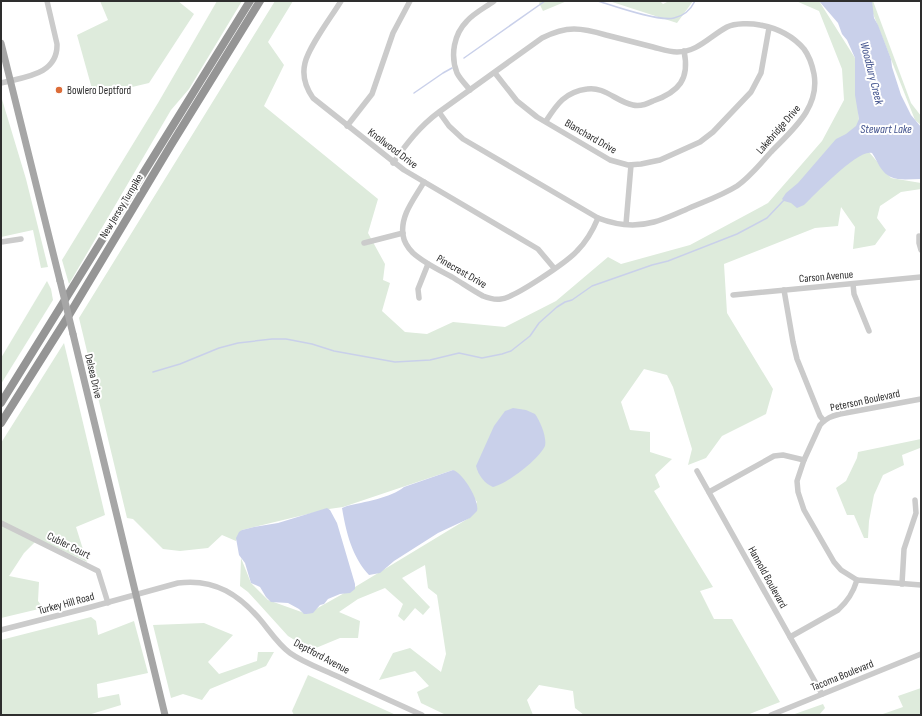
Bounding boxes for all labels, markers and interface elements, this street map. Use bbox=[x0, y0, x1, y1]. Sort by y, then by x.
water label: Woodbury Creek bbox=[856, 40, 887, 107]
place label: Bowlero Deptford bbox=[67, 84, 132, 97]
marker: Bowlero Deptford bbox=[54, 85, 64, 95]
street label: Lakebridge Drive bbox=[754, 102, 803, 157]
street label: Blanchard Drive bbox=[562, 116, 619, 156]
water label: Stewart Lake bbox=[860, 122, 912, 137]
street label: Knollwood Drive bbox=[365, 125, 420, 171]
street label: New Jersey Turnpike bbox=[97, 172, 146, 241]
street label: Pinecrest Drive bbox=[434, 252, 489, 291]
street label: Carson Avenue bbox=[798, 268, 854, 285]
street label: Delsea Drive bbox=[82, 353, 105, 400]
street label: Peterson Boulevard bbox=[829, 387, 902, 414]
street label: Cubler Court bbox=[45, 529, 93, 562]
street label: Hannold Boulevard bbox=[745, 544, 790, 611]
street label: Turkey Hill Road bbox=[37, 590, 96, 617]
street label: Deptford Avenue bbox=[292, 636, 352, 677]
street label: Tacoma Boulevard bbox=[809, 657, 876, 694]

